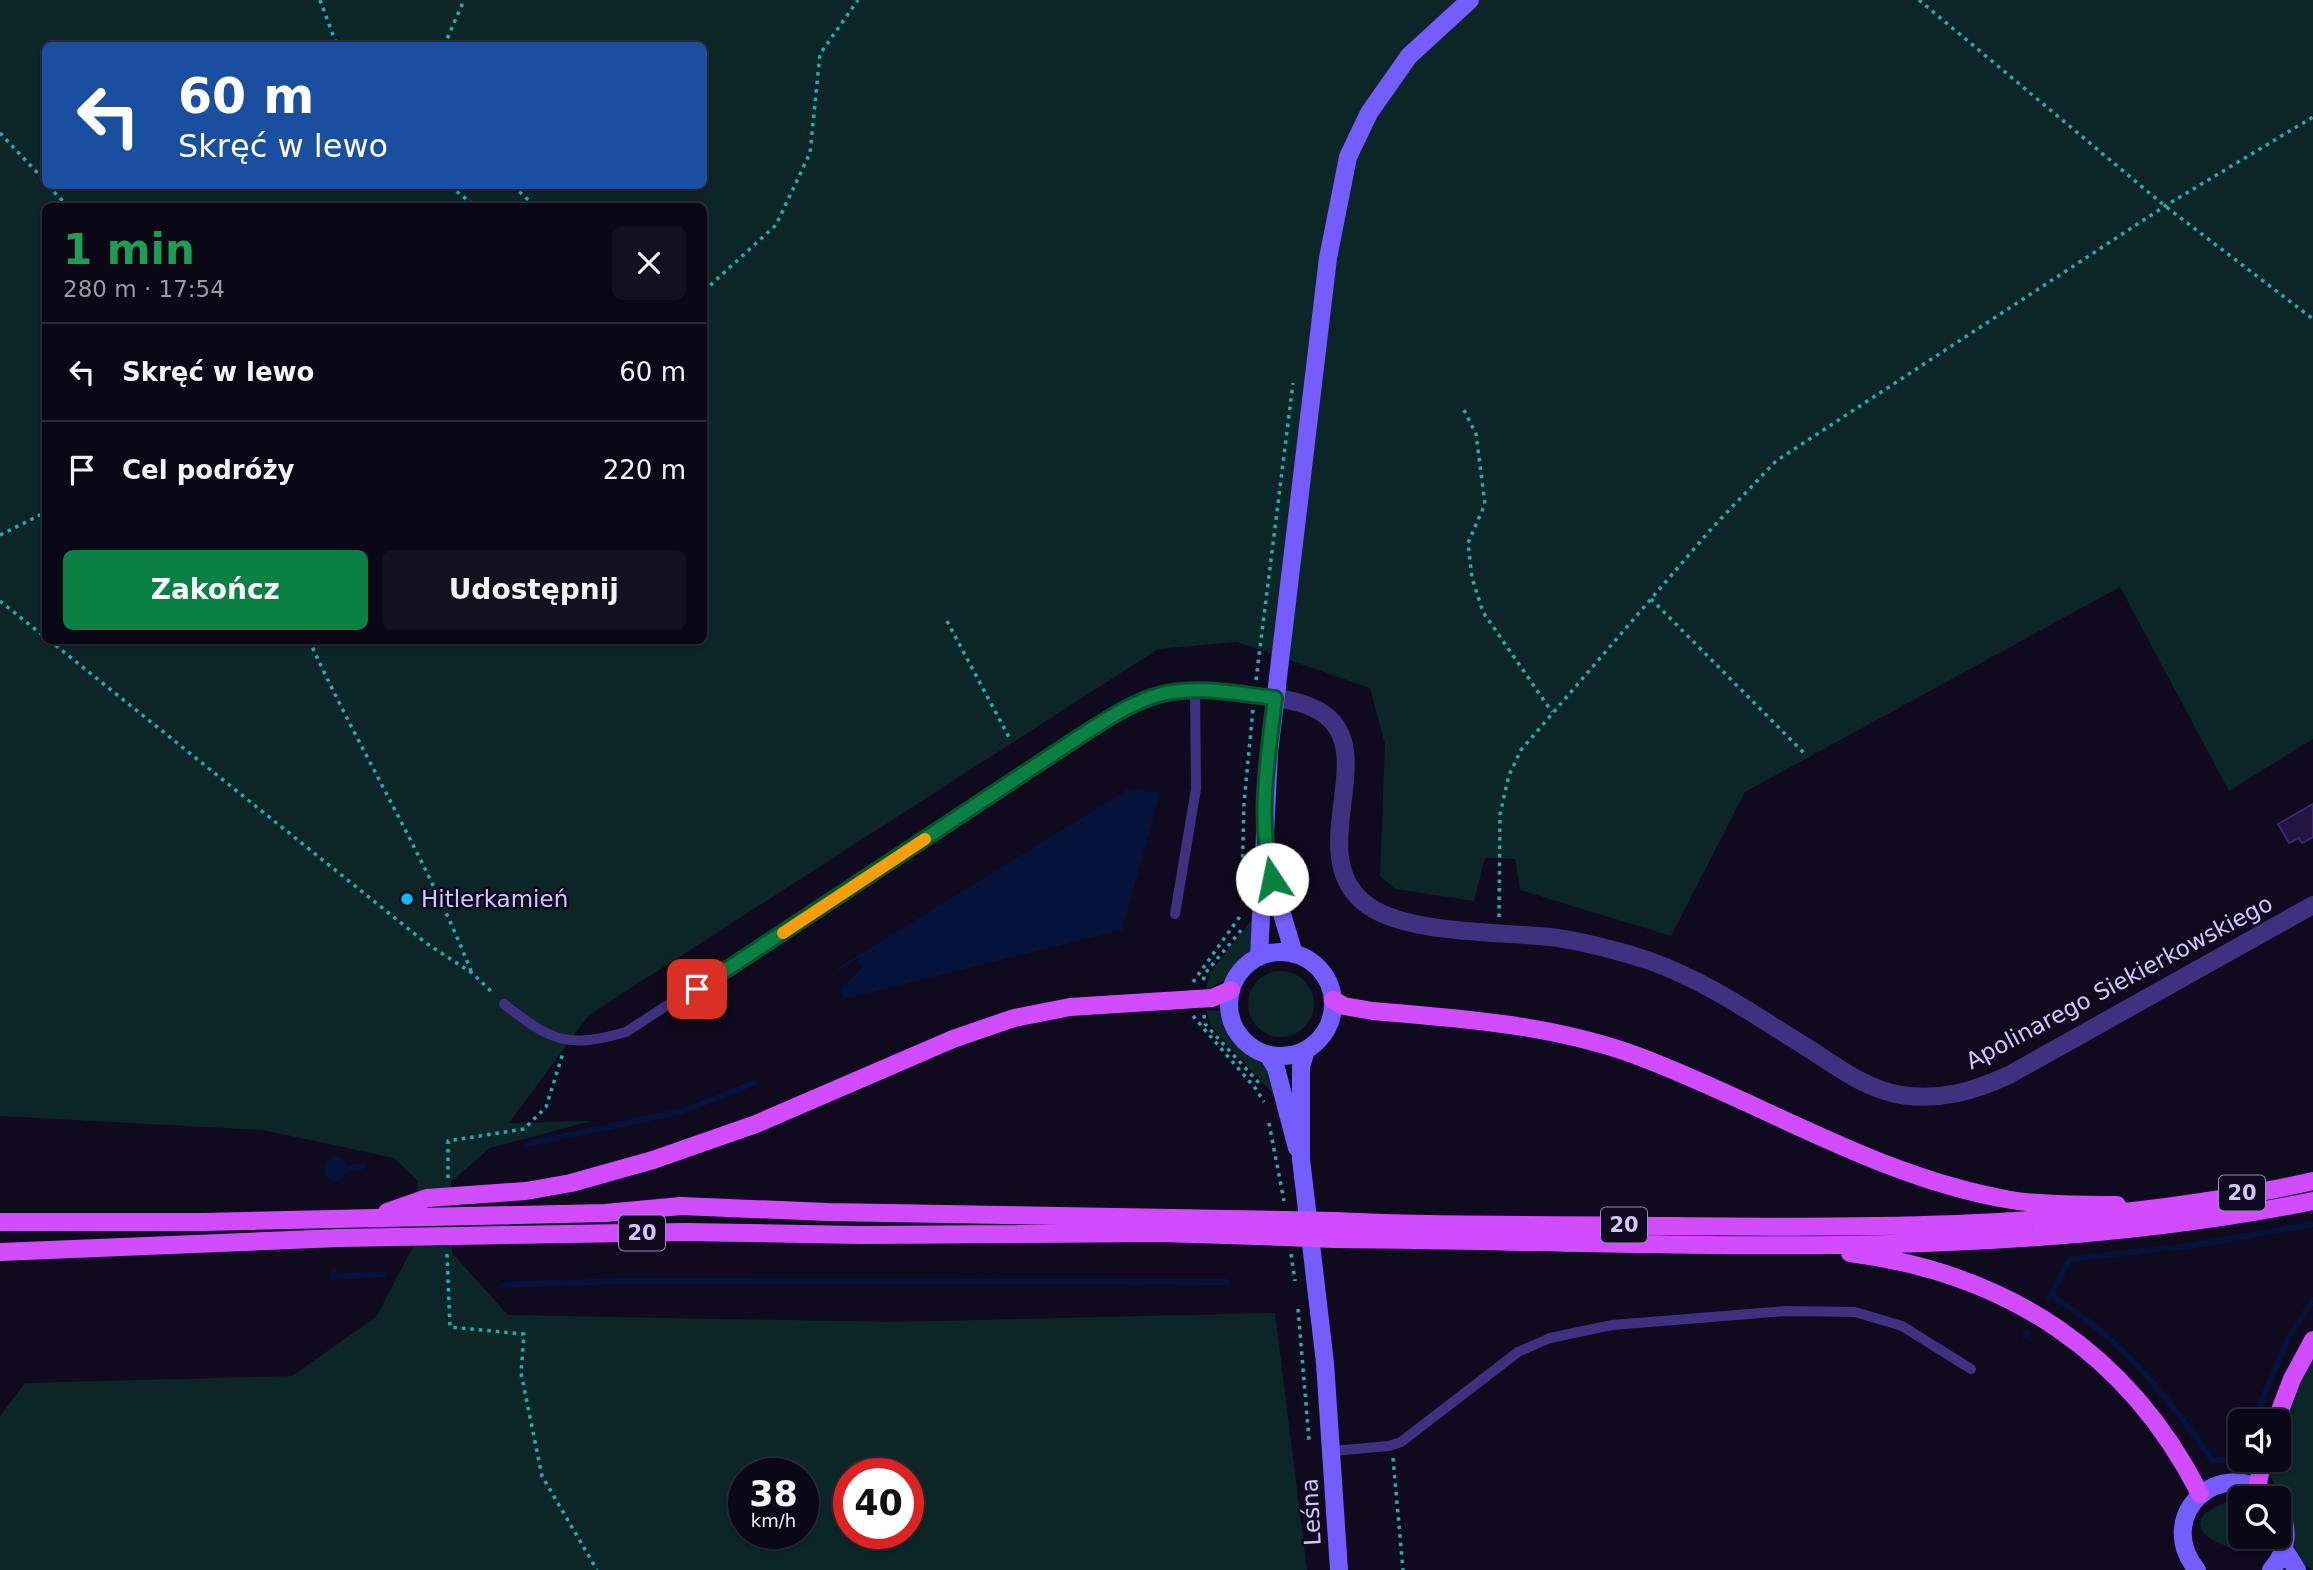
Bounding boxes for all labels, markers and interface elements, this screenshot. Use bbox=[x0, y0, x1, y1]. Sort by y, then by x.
text: 60 m bbox=[178, 68, 314, 125]
icon: left bbox=[63, 70, 154, 161]
text: Skręć w lewo bbox=[178, 127, 388, 165]
text: 1 min bbox=[63, 225, 195, 274]
button: close bbox=[612, 226, 686, 300]
text: 280 m · 17:54 bbox=[63, 276, 225, 302]
icon: left bbox=[63, 353, 101, 391]
text: Skręć w lewo bbox=[122, 357, 314, 387]
text: 60 m bbox=[619, 357, 686, 387]
icon: arrive bbox=[63, 451, 101, 489]
text: Cel podróży bbox=[122, 455, 295, 485]
text: 220 m bbox=[603, 455, 686, 485]
button: Zakończ bbox=[63, 550, 368, 630]
button: Udostępnij bbox=[382, 550, 686, 630]
position arrow bbox=[1235, 842, 1309, 916]
place label: Hitlerkamień bbox=[421, 886, 568, 912]
street label: Apolinarego Siekierkowskiego bbox=[1961, 890, 2277, 1074]
marker: Hitlerkamień bbox=[399, 891, 415, 907]
pin bbox=[667, 959, 727, 1019]
icon: arrive bbox=[678, 970, 716, 1008]
road number: 20 bbox=[2219, 1176, 2265, 1210]
road number: 20 bbox=[1601, 1208, 1647, 1242]
road number: 20 bbox=[619, 1216, 665, 1250]
map controls bbox=[2228, 1409, 2291, 1549]
button: sound bbox=[2228, 1409, 2291, 1472]
speed limit sign: 40 bbox=[833, 1458, 924, 1549]
text: 38 bbox=[749, 1474, 798, 1514]
street label: Leśna bbox=[1296, 1478, 1326, 1546]
button: search bbox=[2228, 1486, 2291, 1549]
text: km/h bbox=[751, 1510, 796, 1531]

